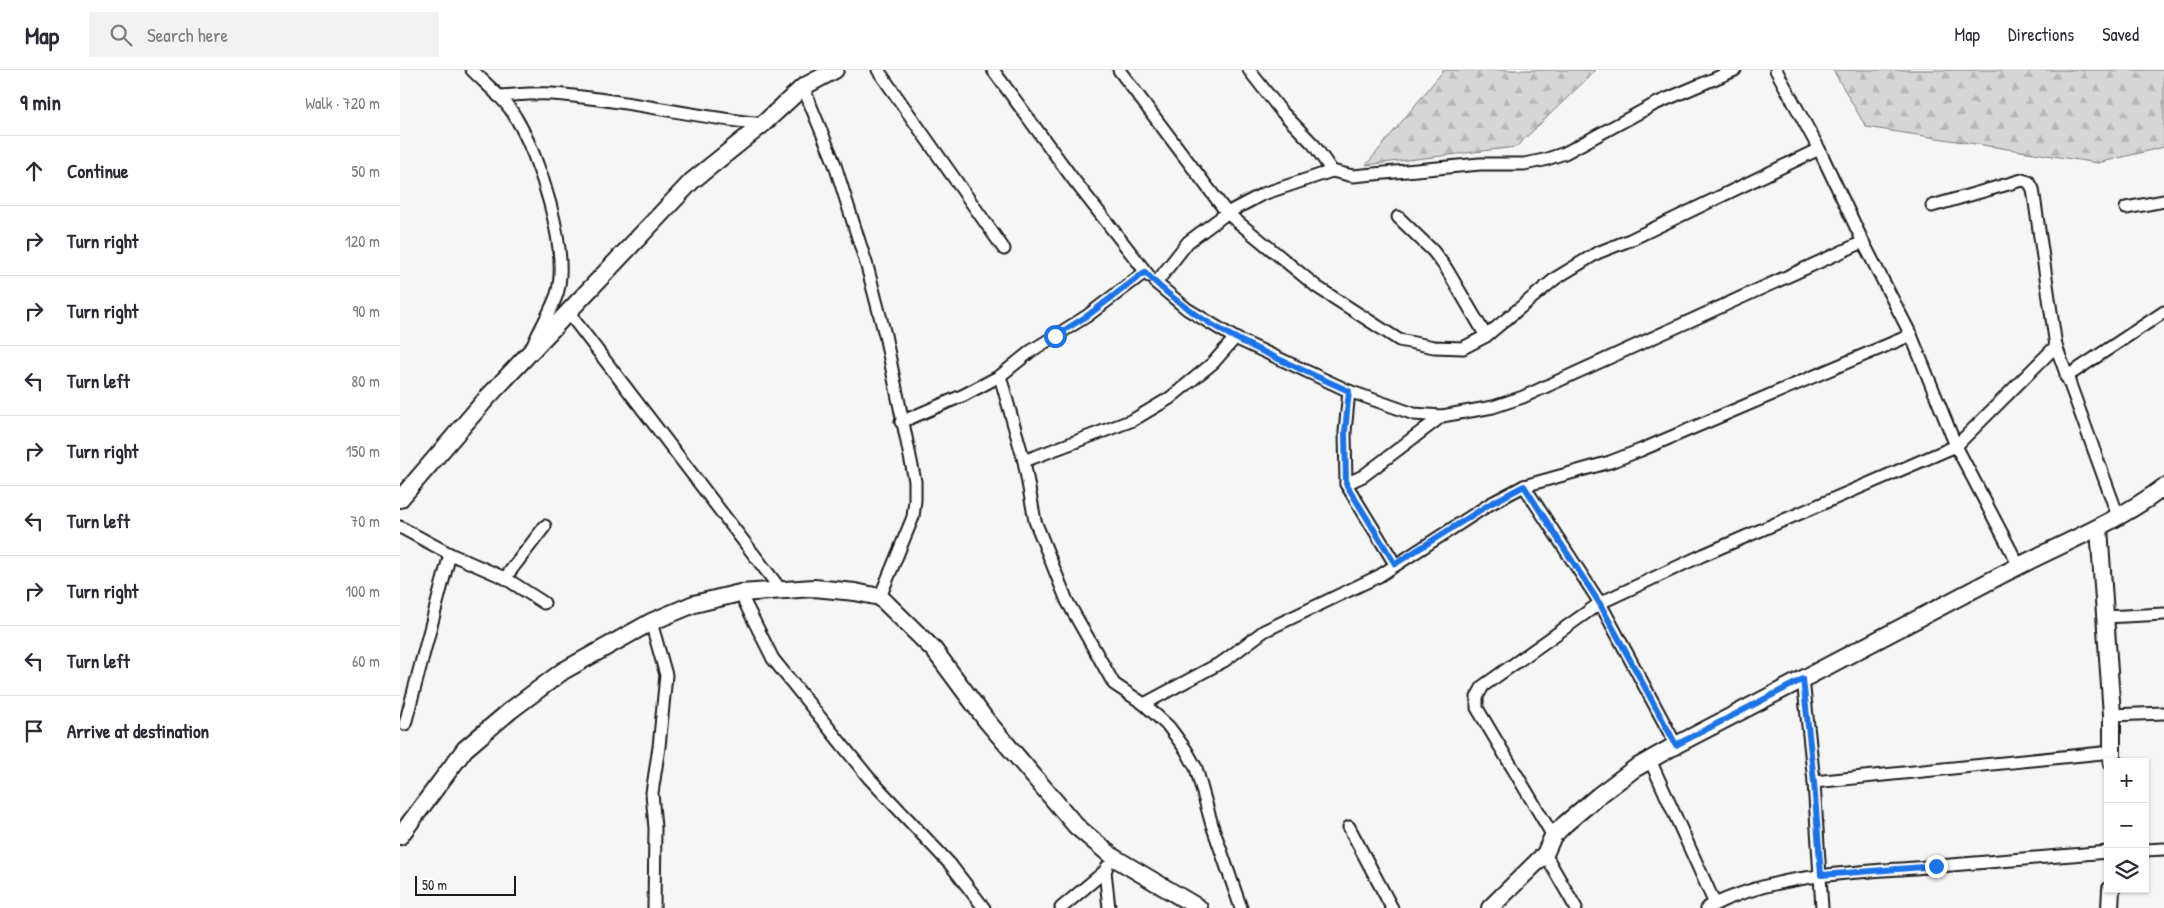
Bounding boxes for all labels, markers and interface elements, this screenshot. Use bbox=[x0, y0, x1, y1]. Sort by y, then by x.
search box bbox=[89, 12, 439, 57]
text: Map bbox=[25, 19, 59, 51]
icon: search bbox=[107, 21, 135, 49]
text: Search here bbox=[147, 22, 228, 48]
text: Map bbox=[1955, 22, 1980, 47]
text: Directions bbox=[2008, 22, 2074, 47]
text: Saved bbox=[2102, 22, 2139, 47]
text: 9 min bbox=[20, 88, 61, 117]
text: Walk · 720 m bbox=[305, 92, 380, 114]
icon: ahead bbox=[20, 157, 48, 185]
text: Continue bbox=[67, 158, 128, 184]
text: 50 m bbox=[352, 160, 380, 182]
icon: right bbox=[20, 227, 48, 255]
text: Turn right bbox=[67, 228, 138, 254]
text: 120 m bbox=[345, 230, 380, 252]
icon: right bbox=[20, 297, 48, 325]
text: Turn right bbox=[67, 298, 138, 324]
text: 90 m bbox=[352, 300, 380, 322]
route start bbox=[1044, 325, 1067, 348]
icon: left bbox=[20, 367, 48, 395]
text: Turn left bbox=[67, 368, 130, 394]
text: 80 m bbox=[351, 370, 380, 392]
icon: right bbox=[20, 437, 48, 465]
text: Turn right bbox=[67, 438, 138, 464]
text: 150 m bbox=[346, 440, 380, 462]
icon: left bbox=[20, 507, 48, 535]
text: Turn left bbox=[67, 508, 130, 534]
text: 70 m bbox=[350, 510, 380, 532]
icon: right bbox=[20, 577, 48, 605]
text: Turn right bbox=[67, 578, 138, 604]
text: 100 m bbox=[345, 580, 380, 602]
icon: left bbox=[20, 647, 48, 675]
text: Turn left bbox=[67, 648, 130, 674]
text: 60 m bbox=[352, 650, 380, 672]
icon: arrive bbox=[20, 717, 48, 745]
text: Arrive at destination bbox=[67, 718, 209, 744]
map controls bbox=[2104, 758, 2149, 893]
button: + bbox=[2104, 758, 2149, 803]
button: − bbox=[2104, 803, 2149, 848]
button: layers bbox=[2104, 848, 2149, 893]
route end bbox=[1925, 855, 1948, 878]
scale bar bbox=[415, 873, 516, 896]
text: 50 m bbox=[422, 875, 447, 894]

